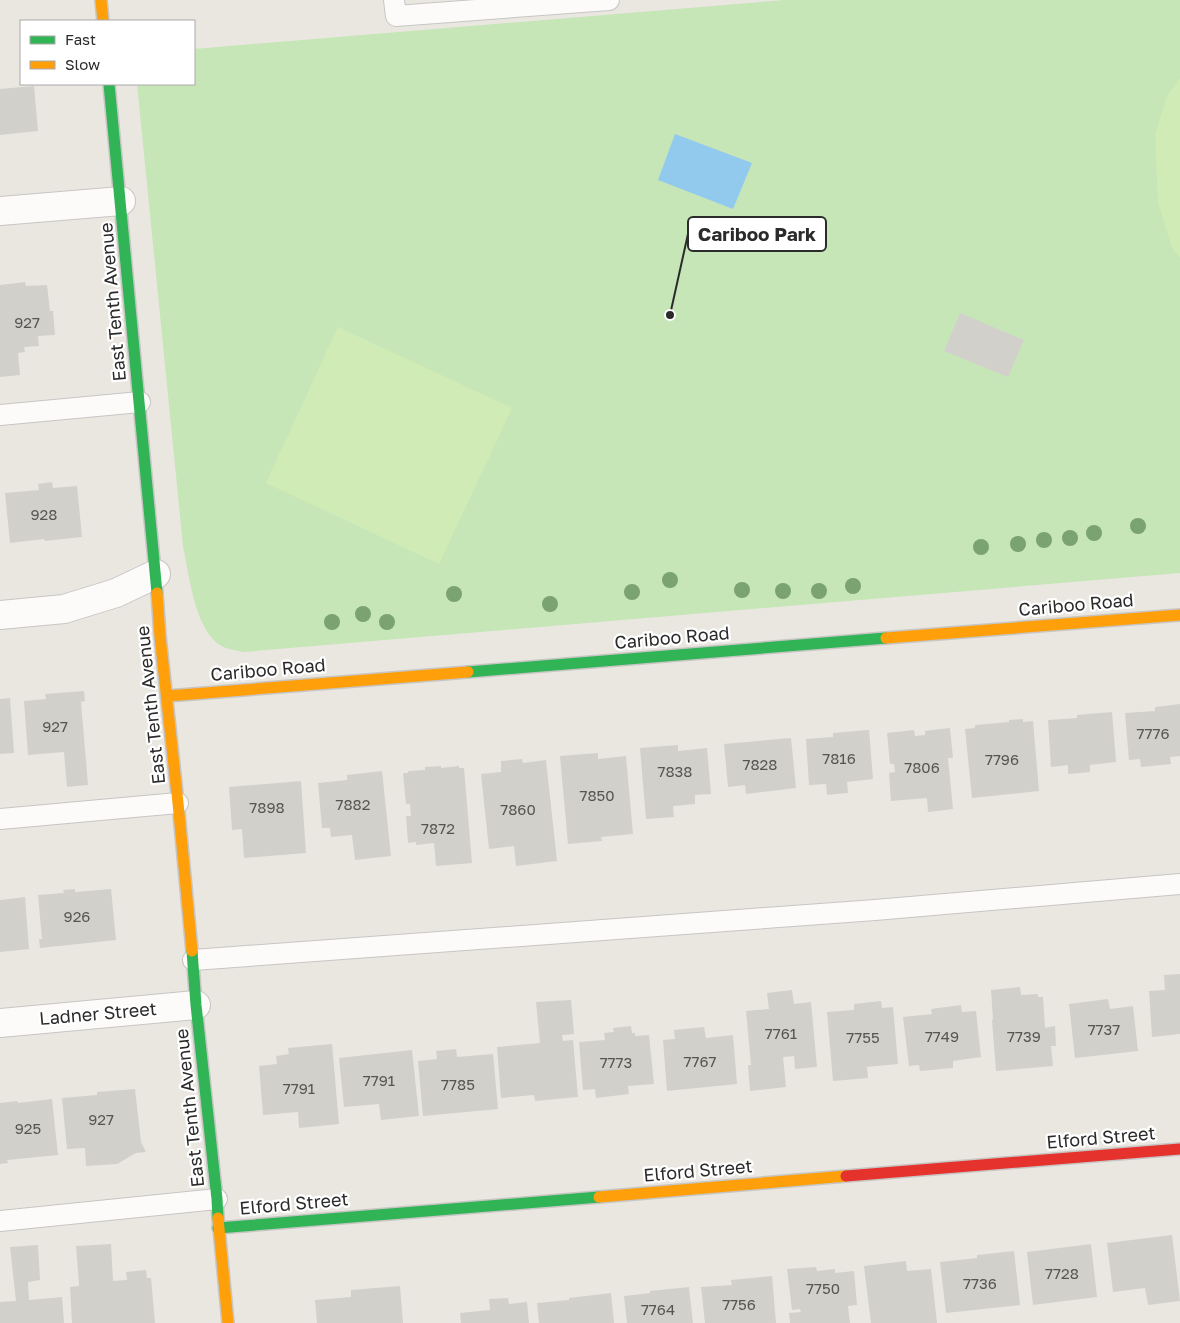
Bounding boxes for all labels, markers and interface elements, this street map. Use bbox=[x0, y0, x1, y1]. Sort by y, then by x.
legend bbox=[20, 20, 195, 85]
text: Fast bbox=[65, 30, 96, 48]
text: Slow bbox=[65, 55, 100, 73]
callout: Cariboo Park bbox=[688, 217, 826, 251]
street label: East Tenth Avenue bbox=[94, 222, 130, 382]
text: Cariboo Park bbox=[698, 222, 816, 245]
house number: 927 bbox=[14, 313, 40, 331]
house number: 928 bbox=[31, 505, 57, 523]
street label: Cariboo Road bbox=[1017, 588, 1134, 620]
street label: Cariboo Road bbox=[613, 621, 730, 653]
street label: East Tenth Avenue bbox=[131, 625, 169, 786]
street label: Cariboo Road bbox=[209, 653, 326, 685]
house number: 927 bbox=[42, 717, 68, 735]
house number: 7776 bbox=[1137, 724, 1169, 742]
house number: 7816 bbox=[822, 749, 856, 767]
house number: 7796 bbox=[985, 750, 1019, 768]
house number: 7828 bbox=[743, 755, 777, 773]
house number: 7806 bbox=[904, 758, 940, 776]
house number: 7838 bbox=[657, 762, 693, 780]
house number: 7850 bbox=[579, 786, 615, 804]
house number: 7882 bbox=[336, 795, 370, 813]
house number: 7898 bbox=[249, 798, 285, 816]
house number: 7860 bbox=[500, 800, 536, 818]
house number: 7872 bbox=[421, 819, 455, 837]
house number: 926 bbox=[64, 907, 90, 925]
street label: Ladner Street bbox=[38, 997, 158, 1029]
house number: 7737 bbox=[1088, 1020, 1120, 1038]
house number: 7761 bbox=[765, 1024, 797, 1042]
house number: 7749 bbox=[925, 1027, 959, 1045]
house number: 7739 bbox=[1007, 1027, 1041, 1045]
street label: East Tenth Avenue bbox=[170, 1028, 208, 1189]
house number: 7755 bbox=[846, 1028, 880, 1046]
house number: 7767 bbox=[684, 1052, 717, 1070]
house number: 7773 bbox=[600, 1053, 632, 1071]
house number: 7791 bbox=[363, 1071, 395, 1089]
house number: 7785 bbox=[441, 1075, 475, 1093]
house number: 7791 bbox=[283, 1079, 315, 1097]
house number: 927 bbox=[88, 1110, 114, 1128]
house number: 925 bbox=[15, 1119, 41, 1137]
street label: Elford Street bbox=[1046, 1121, 1156, 1153]
street label: Elford Street bbox=[643, 1154, 753, 1186]
street label: Elford Street bbox=[239, 1187, 349, 1219]
house number: 7728 bbox=[1045, 1264, 1079, 1282]
house number: 7736 bbox=[963, 1274, 997, 1292]
house number: 7750 bbox=[806, 1279, 840, 1297]
house number: 7756 bbox=[722, 1295, 756, 1313]
house number: 7764 bbox=[641, 1300, 675, 1318]

